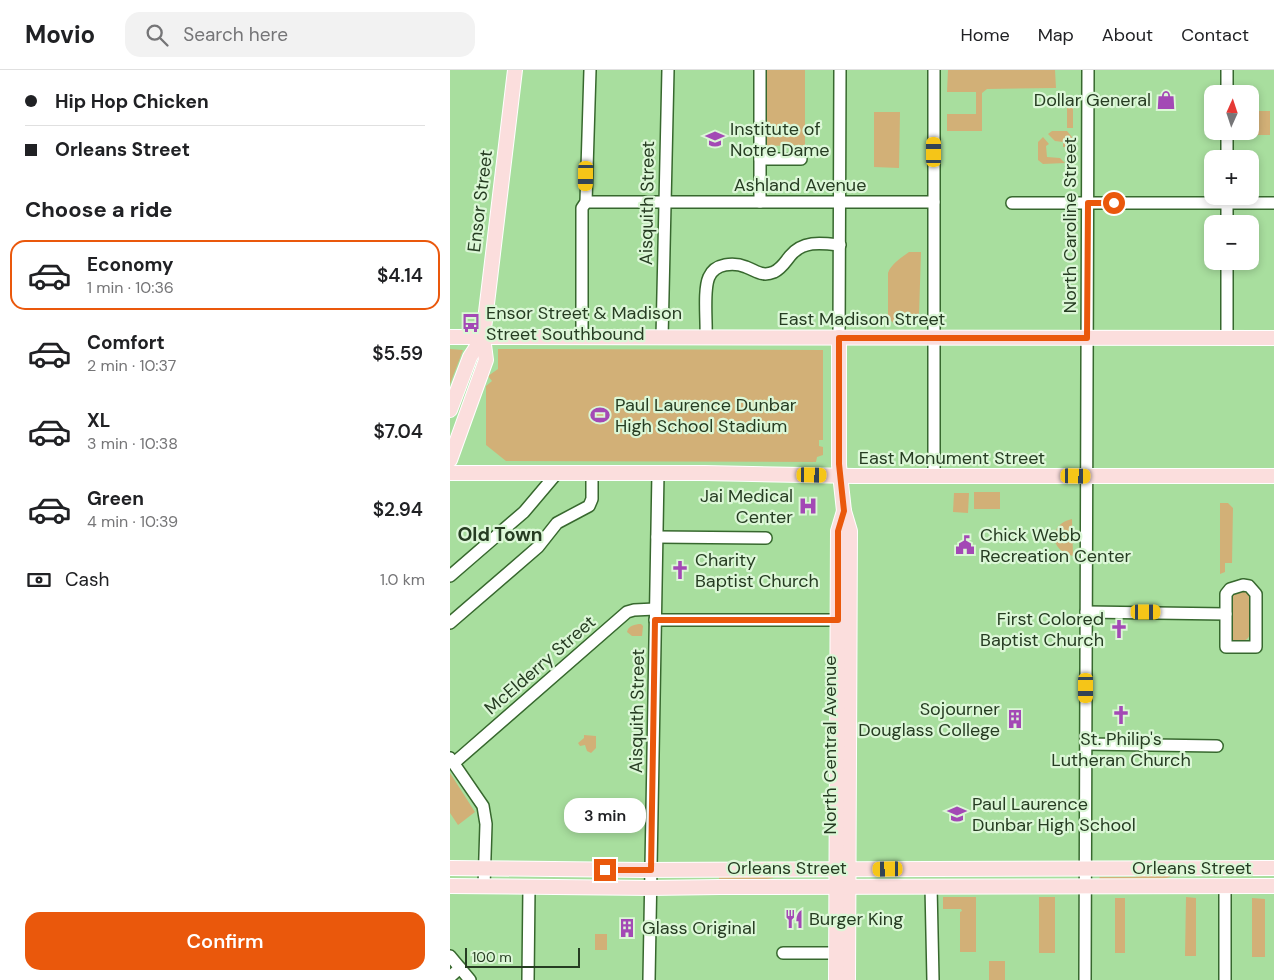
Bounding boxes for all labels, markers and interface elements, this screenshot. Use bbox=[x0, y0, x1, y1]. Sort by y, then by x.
search box bbox=[125, 12, 475, 57]
text: Movio bbox=[25, 19, 95, 50]
icon: search bbox=[143, 21, 171, 49]
text: Search here bbox=[183, 22, 288, 47]
text: Home bbox=[960, 23, 1010, 47]
text: Map bbox=[1038, 23, 1074, 47]
text: About bbox=[1102, 23, 1153, 47]
text: Contact bbox=[1181, 23, 1249, 47]
north arrow bbox=[1204, 85, 1259, 140]
map controls bbox=[1204, 85, 1259, 270]
place label: Dollar General bbox=[1034, 88, 1151, 112]
text: Hip Hop Chicken bbox=[55, 89, 209, 114]
shop icon: Dollar General bbox=[1155, 89, 1177, 111]
place label: Institute of Notre Dame bbox=[730, 117, 830, 162]
school or university icon: Institute of Notre Dame bbox=[704, 128, 726, 150]
text: Orleans Street bbox=[55, 137, 190, 162]
car bbox=[926, 137, 941, 167]
street label: North Caroline Street bbox=[1058, 137, 1082, 313]
street label: Aisquith Street bbox=[634, 141, 660, 265]
street label: Ensor Street bbox=[462, 149, 498, 253]
button: + bbox=[1204, 150, 1259, 205]
car bbox=[578, 161, 593, 191]
street label: Ashland Avenue bbox=[734, 173, 866, 197]
route start bbox=[1103, 192, 1125, 214]
text: Choose a ride bbox=[25, 195, 173, 224]
button: − bbox=[1204, 215, 1259, 270]
text: Economy bbox=[87, 252, 174, 277]
icon: car bbox=[27, 253, 72, 298]
text: $4.14 bbox=[377, 263, 423, 288]
text: 1 min · 10:36 bbox=[87, 277, 174, 298]
place label: Ensor Street & Madison Street Southbound bbox=[486, 301, 682, 346]
street label: East Madison Street bbox=[779, 307, 945, 331]
bus stop icon: Ensor Street & Madison Street Southbound bbox=[460, 312, 482, 334]
text: Comfort bbox=[87, 330, 165, 355]
icon: car bbox=[27, 331, 72, 376]
text: $5.59 bbox=[372, 341, 423, 366]
text: 2 min · 10:37 bbox=[87, 355, 176, 376]
place label: Paul Laurence Dunbar High School Stadium bbox=[615, 393, 797, 438]
sports icon: Paul Laurence Dunbar High School Stadium bbox=[589, 404, 611, 426]
text: XL bbox=[87, 408, 110, 433]
icon: car bbox=[27, 409, 72, 454]
text: $7.04 bbox=[374, 419, 423, 444]
text: 3 min · 10:38 bbox=[87, 433, 178, 454]
street label: East Monument Street bbox=[859, 446, 1045, 470]
car bbox=[796, 467, 827, 483]
car bbox=[1060, 468, 1091, 484]
place label: Jai Medical Center bbox=[700, 484, 793, 529]
text: Green bbox=[87, 486, 144, 511]
icon: car bbox=[27, 487, 72, 532]
hospital icon: Jai Medical Center bbox=[797, 495, 819, 517]
text: $2.94 bbox=[373, 497, 423, 522]
text: 4 min · 10:39 bbox=[87, 511, 178, 532]
district label: Old Town bbox=[457, 522, 543, 547]
place label: Chick Webb Recreation Center bbox=[980, 523, 1131, 568]
public building icon: Chick Webb Recreation Center bbox=[954, 534, 976, 556]
place label: Charity Baptist Church bbox=[695, 548, 819, 593]
church icon: Charity Baptist Church bbox=[669, 559, 691, 581]
icon: cash bbox=[25, 566, 53, 594]
text: Cash bbox=[65, 567, 109, 592]
text: 1.0 km bbox=[380, 569, 425, 590]
car bbox=[1131, 605, 1161, 620]
place label: First Colored Baptist Church bbox=[980, 607, 1104, 652]
street label: McElderry Street bbox=[479, 610, 601, 720]
church icon: First Colored Baptist Church bbox=[1108, 618, 1130, 640]
street label: Aisquith Street bbox=[624, 649, 650, 773]
street label: North Central Avenue bbox=[818, 656, 842, 834]
car bbox=[1078, 673, 1093, 703]
place label: Sojourner Douglass College bbox=[858, 697, 1000, 742]
church icon: St. Philip's Lutheran Church bbox=[1110, 704, 1132, 726]
building icon: Sojourner Douglass College bbox=[1004, 708, 1026, 730]
place label: St. Philip's Lutheran Church bbox=[1051, 727, 1191, 772]
place label: Paul Laurence Dunbar High School bbox=[972, 792, 1136, 837]
callout: 3 min bbox=[564, 798, 646, 832]
school or university icon: Paul Laurence Dunbar High School bbox=[946, 803, 968, 825]
text: 3 min bbox=[584, 805, 626, 826]
street label: Orleans Street bbox=[727, 856, 847, 880]
street label: Orleans Street bbox=[1132, 856, 1252, 880]
route end bbox=[594, 859, 616, 881]
car bbox=[872, 861, 903, 877]
place label: Burger King bbox=[809, 907, 903, 931]
restaurant icon: Burger King bbox=[783, 908, 805, 930]
button: Confirm bbox=[25, 912, 425, 970]
place label: Glass Original bbox=[642, 916, 756, 940]
building icon: Glass Original bbox=[616, 917, 638, 939]
scale bar bbox=[465, 945, 580, 968]
text: 100 m bbox=[472, 948, 512, 966]

